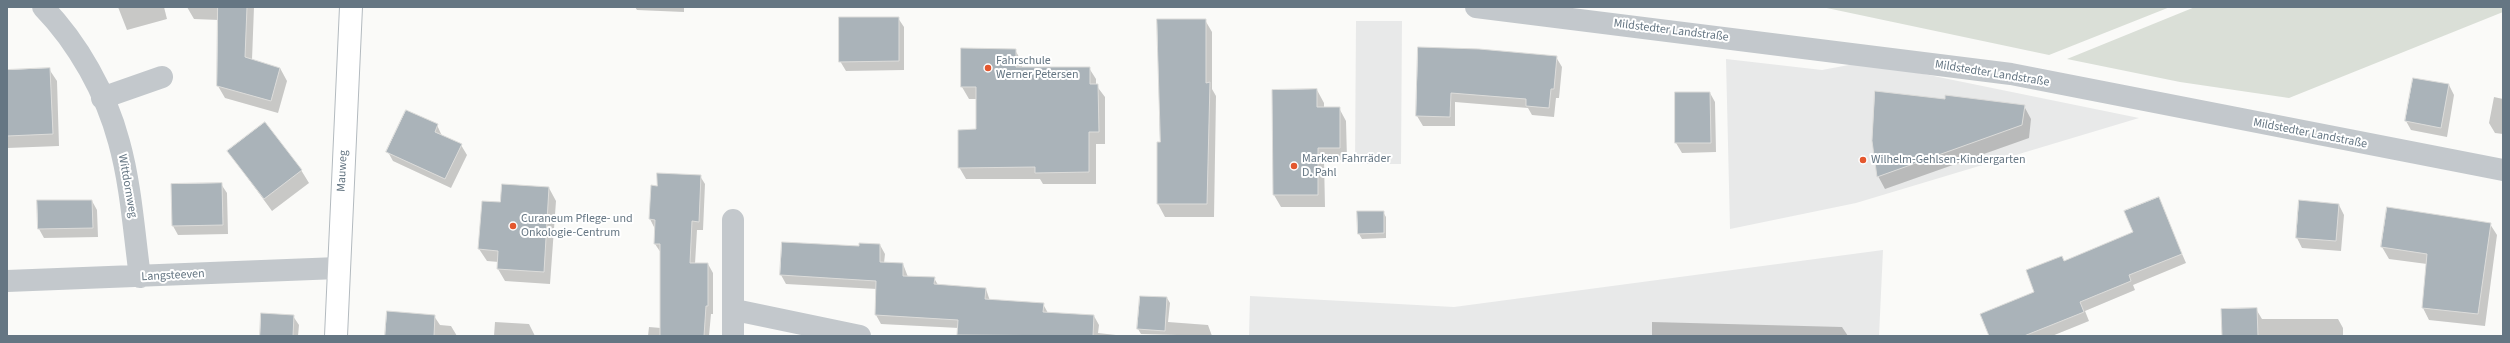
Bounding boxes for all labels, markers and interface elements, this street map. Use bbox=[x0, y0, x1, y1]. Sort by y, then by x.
street label: Mildstedter Landstraße bbox=[1613, 17, 1729, 45]
place label: Fahrschule Werner Petersen bbox=[996, 54, 1078, 82]
street label: Mildstedter Landstraße bbox=[1934, 58, 2050, 90]
marker: Fahrschule Werner Petersen bbox=[983, 63, 993, 73]
street label: Mildstedter Landstraße bbox=[2252, 116, 2368, 152]
street label: Mauweg bbox=[335, 150, 351, 192]
place label: Marken Fahrräder D. Pahl bbox=[1302, 152, 1391, 180]
street label: Wittdornweg bbox=[114, 153, 140, 219]
place label: Wilhelm-Gehlsen-Kindergarten bbox=[1871, 153, 2025, 167]
marker: Wilhelm-Gehlsen-Kindergarten bbox=[1858, 155, 1868, 165]
marker: Marken Fahrräder D. Pahl bbox=[1289, 161, 1299, 171]
place label: Curaneum Pflege- und Onkologie-Centrum bbox=[521, 212, 633, 240]
marker: Curaneum Pflege- und Onkologie-Centrum bbox=[508, 221, 518, 231]
street label: Langsteeven bbox=[141, 267, 205, 285]

